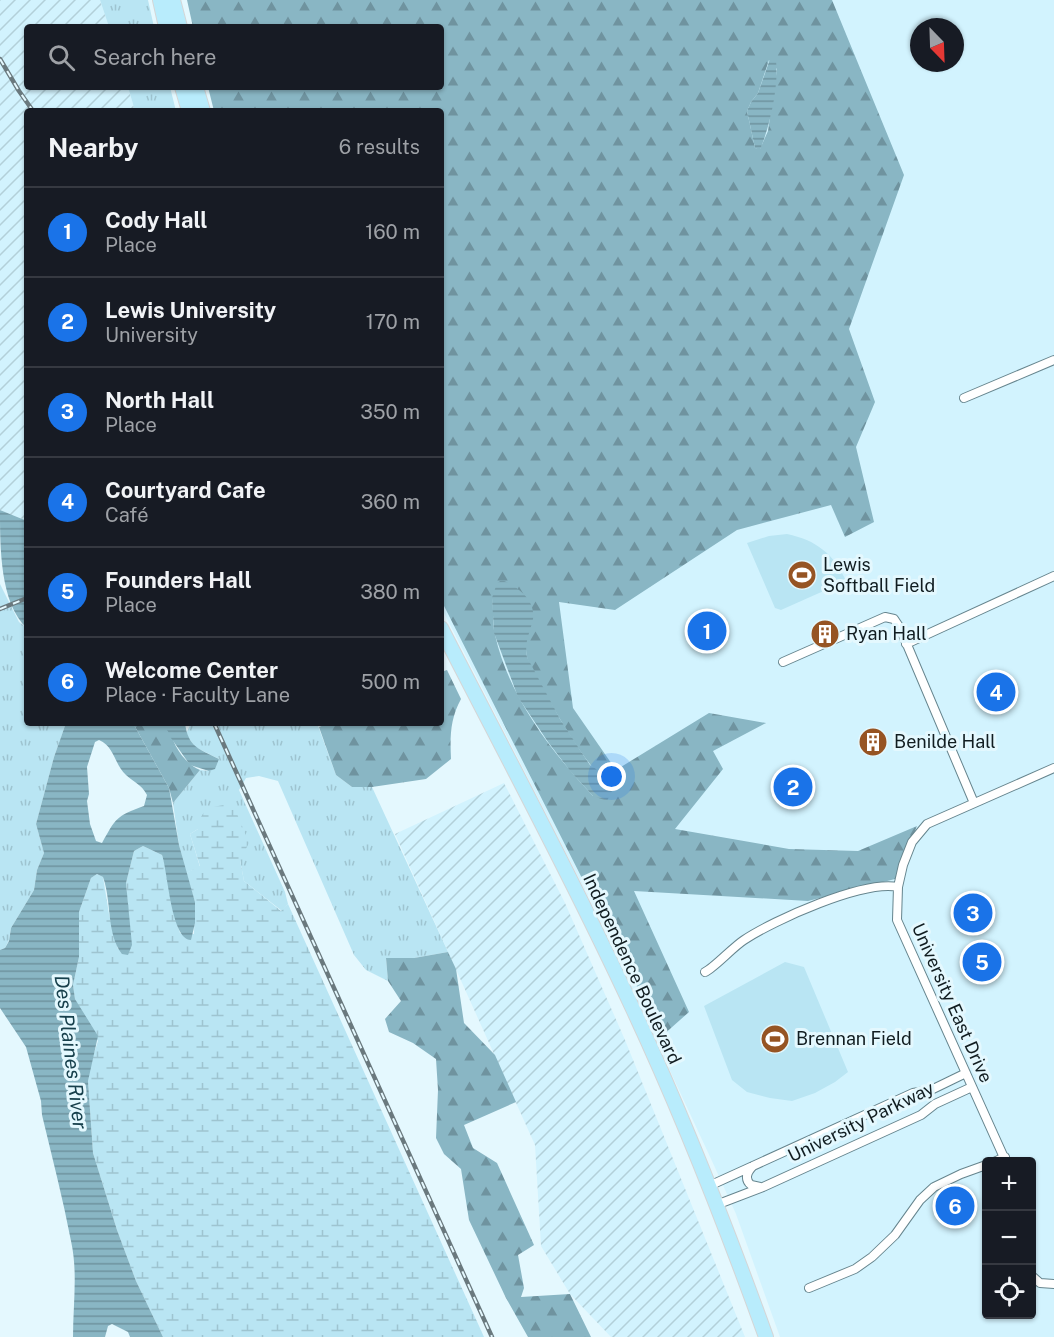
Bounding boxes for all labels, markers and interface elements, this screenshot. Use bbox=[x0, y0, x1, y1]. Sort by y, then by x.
north arrow bbox=[910, 18, 964, 72]
search box bbox=[24, 24, 444, 90]
icon: search bbox=[45, 41, 78, 74]
text: Search here bbox=[93, 44, 217, 70]
text: Nearby bbox=[48, 132, 138, 163]
text: 6 results bbox=[339, 135, 420, 159]
text: Cody Hall bbox=[105, 207, 208, 233]
text: 1 bbox=[63, 220, 72, 244]
text: 160 m bbox=[365, 220, 420, 244]
text: Place bbox=[105, 233, 157, 257]
text: Lewis University bbox=[105, 297, 276, 323]
text: 2 bbox=[61, 310, 74, 334]
text: 170 m bbox=[366, 310, 420, 334]
text: University bbox=[105, 323, 198, 347]
text: North Hall bbox=[105, 387, 214, 413]
text: 3 bbox=[61, 400, 74, 424]
text: 350 m bbox=[360, 400, 420, 424]
text: Place bbox=[105, 413, 157, 437]
text: Courtyard Cafe bbox=[105, 477, 266, 503]
text: 4 bbox=[61, 490, 74, 514]
text: 360 m bbox=[361, 490, 420, 514]
text: Café bbox=[105, 503, 148, 527]
place label: Lewis Softball Field bbox=[823, 554, 935, 596]
sports icon: Lewis Softball Field bbox=[786, 559, 818, 591]
text: Founders Hall bbox=[105, 567, 252, 593]
text: 5 bbox=[61, 580, 74, 604]
text: 380 m bbox=[360, 580, 420, 604]
text: Place bbox=[105, 593, 157, 617]
pin: 1 bbox=[688, 608, 726, 654]
building icon: Ryan Hall bbox=[809, 618, 841, 650]
place label: Ryan Hall bbox=[846, 623, 927, 644]
text: Welcome Center bbox=[105, 657, 278, 683]
text: 6 bbox=[61, 670, 74, 694]
text: 500 m bbox=[361, 670, 420, 694]
pin: 4 bbox=[976, 670, 1016, 714]
text: Place · Faculty Lane bbox=[105, 683, 290, 707]
building icon: Benilde Hall bbox=[857, 726, 889, 758]
place label: Benilde Hall bbox=[894, 731, 996, 752]
your location bbox=[597, 762, 626, 791]
pin: 2 bbox=[774, 764, 812, 810]
street label: Independence Boulevard bbox=[579, 870, 686, 1067]
pin: 3 bbox=[954, 890, 992, 936]
street label: University East Drive bbox=[908, 920, 997, 1086]
pin: 5 bbox=[962, 940, 1002, 984]
water label: Des Plaines River bbox=[50, 974, 92, 1131]
sports icon: Brennan Field bbox=[759, 1023, 791, 1055]
place label: Brennan Field bbox=[796, 1028, 912, 1049]
street label: University Parkway bbox=[784, 1077, 938, 1166]
map controls bbox=[982, 1157, 1036, 1319]
button: + bbox=[982, 1157, 1036, 1211]
pin: 6 bbox=[936, 1184, 974, 1228]
button: − bbox=[982, 1211, 1036, 1265]
button: locate bbox=[982, 1265, 1036, 1319]

